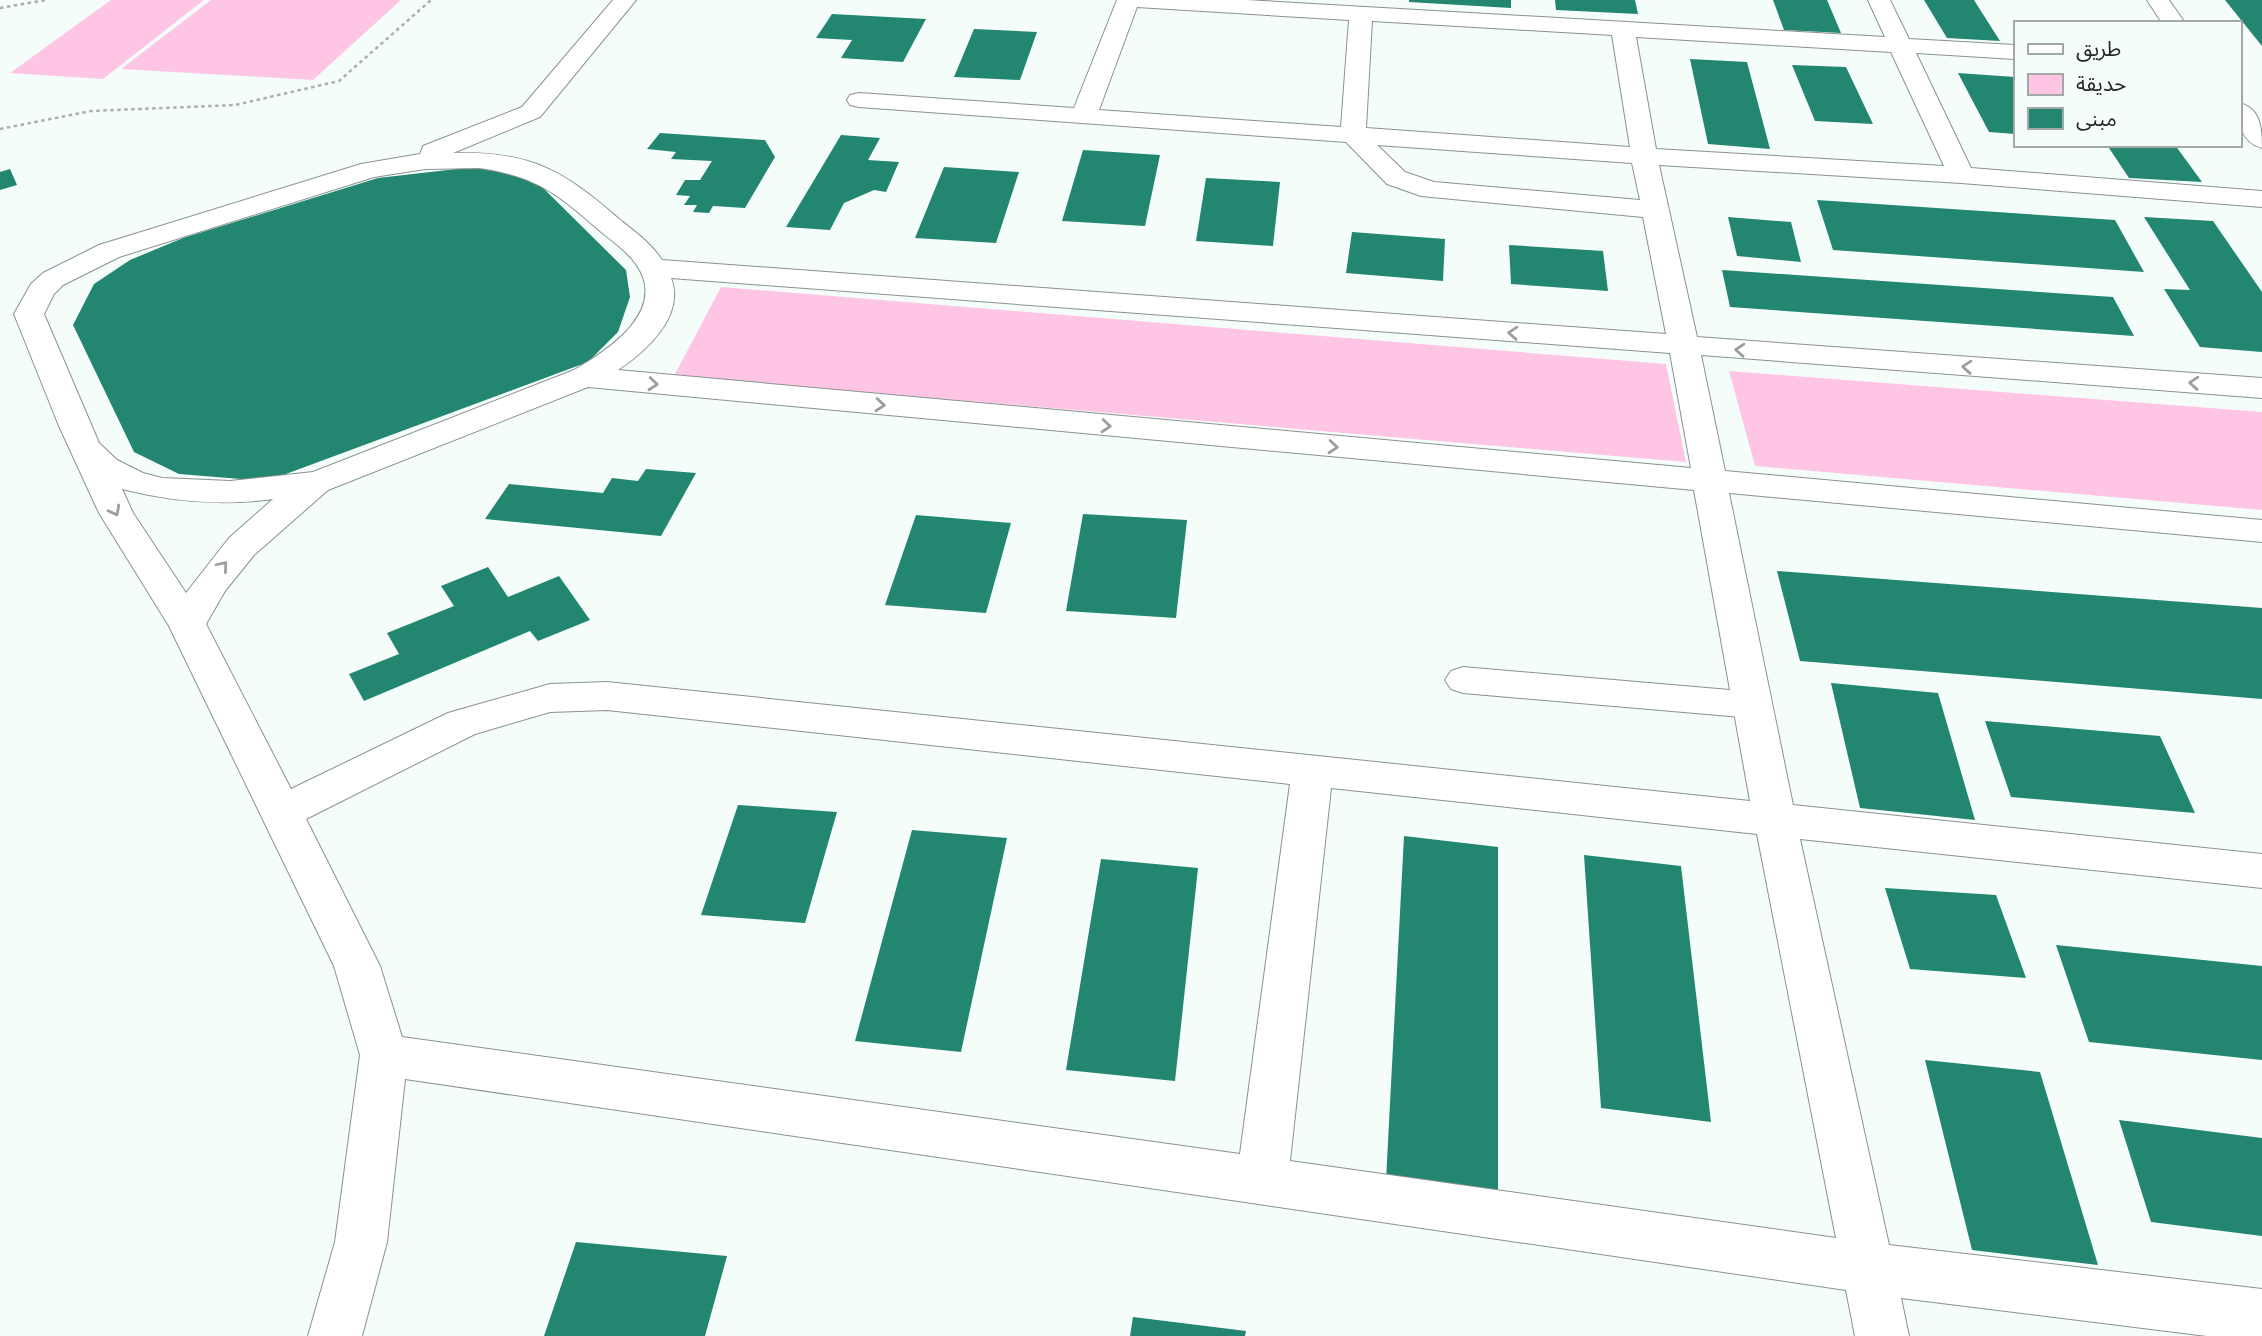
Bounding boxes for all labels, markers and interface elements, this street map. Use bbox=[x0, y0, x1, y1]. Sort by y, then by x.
legend bbox=[2014, 21, 2241, 147]
text: طريق bbox=[2076, 36, 2121, 62]
text: حديقة bbox=[2076, 71, 2126, 97]
text: مبنى bbox=[2076, 106, 2117, 132]
one-way arrow bbox=[1507, 326, 1518, 341]
one-way arrow bbox=[1734, 343, 1745, 358]
one-way arrow bbox=[1961, 359, 1972, 374]
one-way arrow bbox=[648, 376, 659, 391]
one-way arrow bbox=[2188, 376, 2199, 391]
one-way arrow bbox=[874, 397, 885, 412]
one-way arrow bbox=[1101, 418, 1112, 433]
one-way arrow bbox=[1327, 439, 1338, 454]
one-way arrow bbox=[107, 503, 121, 516]
one-way arrow bbox=[215, 562, 227, 575]

